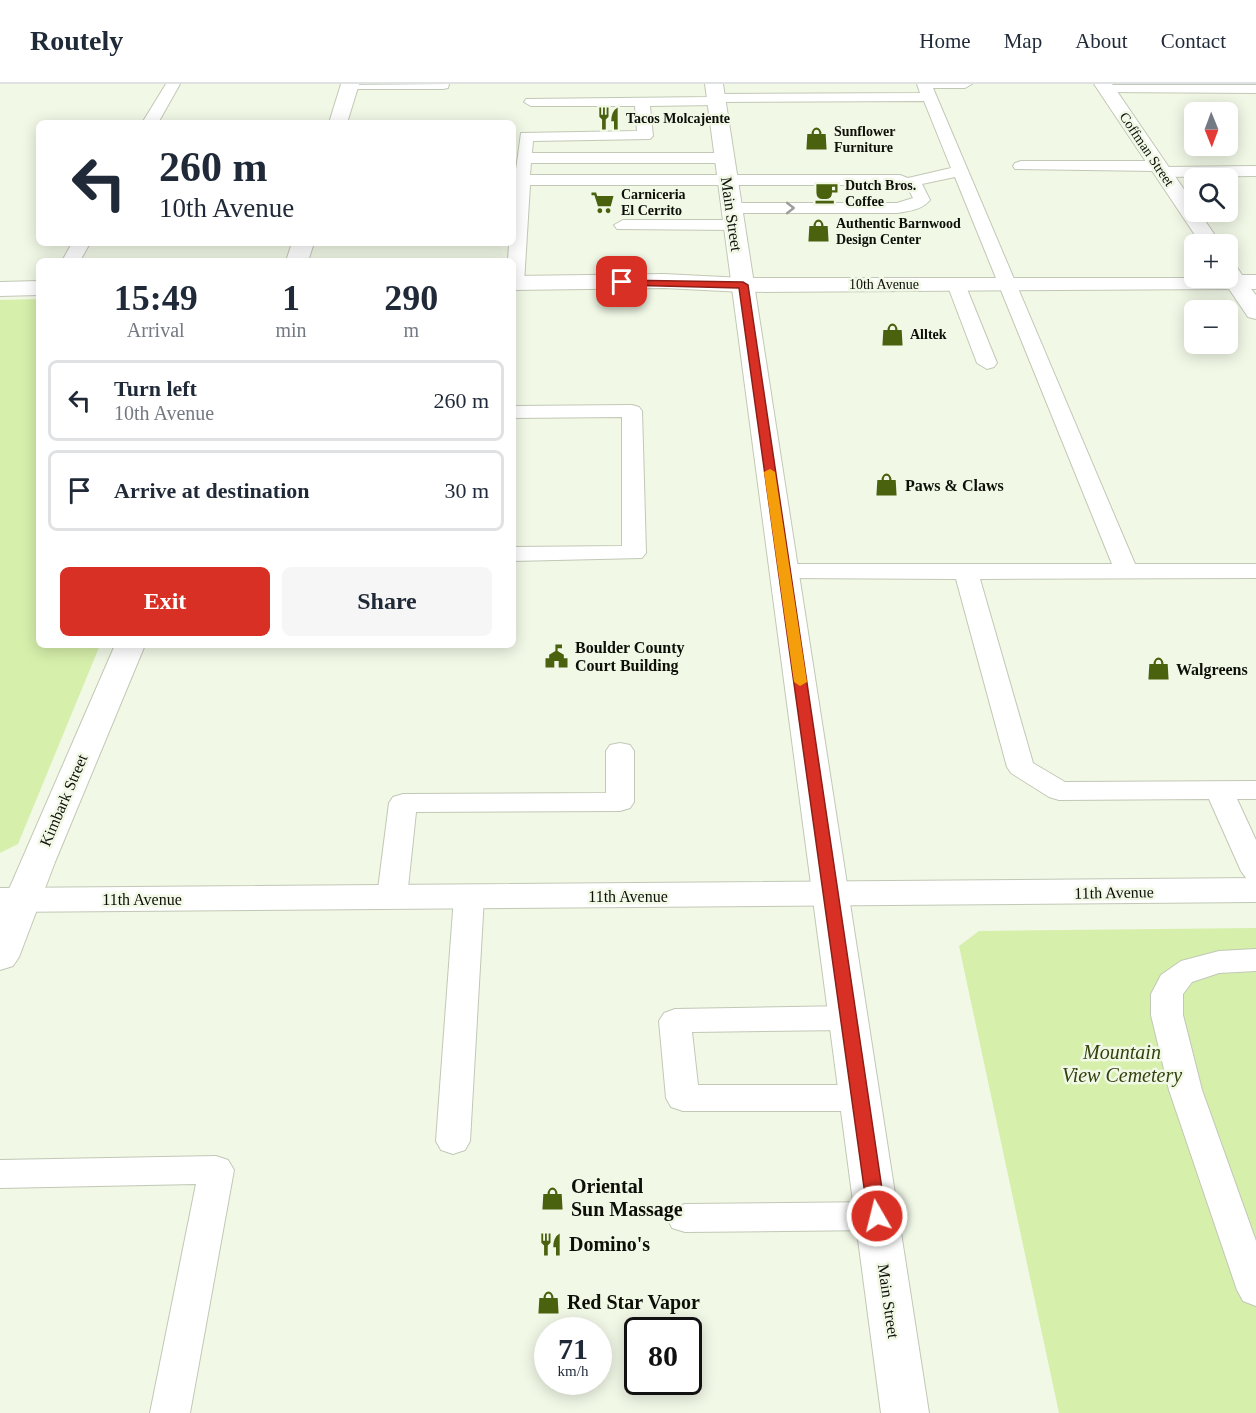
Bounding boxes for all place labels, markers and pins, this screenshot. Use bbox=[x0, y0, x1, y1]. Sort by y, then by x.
restaurant icon: Tacos Molcajente bbox=[595, 105, 621, 131]
place label: Tacos Molcajente bbox=[626, 111, 730, 126]
place label: Sunflower Furniture bbox=[834, 124, 895, 155]
shop icon: Sunflower Furniture bbox=[803, 126, 829, 152]
place label: Dutch Bros. Coffee bbox=[845, 178, 916, 209]
cafe icon: Dutch Bros. Coffee bbox=[814, 180, 840, 206]
place label: Carniceria El Cerrito bbox=[621, 187, 686, 218]
supermarket icon: Carniceria El Cerrito bbox=[590, 189, 616, 215]
place label: Authentic Barnwood Design Center bbox=[836, 216, 961, 247]
shop icon: Authentic Barnwood Design Center bbox=[805, 218, 831, 244]
pin bbox=[596, 256, 647, 307]
shop icon: Alltek bbox=[879, 321, 905, 347]
place label: Alltek bbox=[910, 327, 947, 342]
shop icon: Paws & Claws bbox=[874, 472, 900, 498]
place label: Paws & Claws bbox=[905, 477, 1004, 494]
place label: Boulder County Court Building bbox=[575, 639, 685, 675]
public building icon: Boulder County Court Building bbox=[544, 643, 570, 669]
shop icon: Walgreens bbox=[1145, 656, 1171, 682]
place label: Walgreens bbox=[1176, 661, 1248, 679]
place label: Oriental Sun Massage bbox=[571, 1175, 683, 1221]
shop icon: Oriental Sun Massage bbox=[540, 1185, 566, 1211]
restaurant icon: Domino's bbox=[538, 1231, 564, 1257]
place label: Domino's bbox=[569, 1233, 650, 1255]
shop icon: Red Star Vapor bbox=[536, 1289, 562, 1315]
place label: Red Star Vapor bbox=[567, 1291, 700, 1314]

